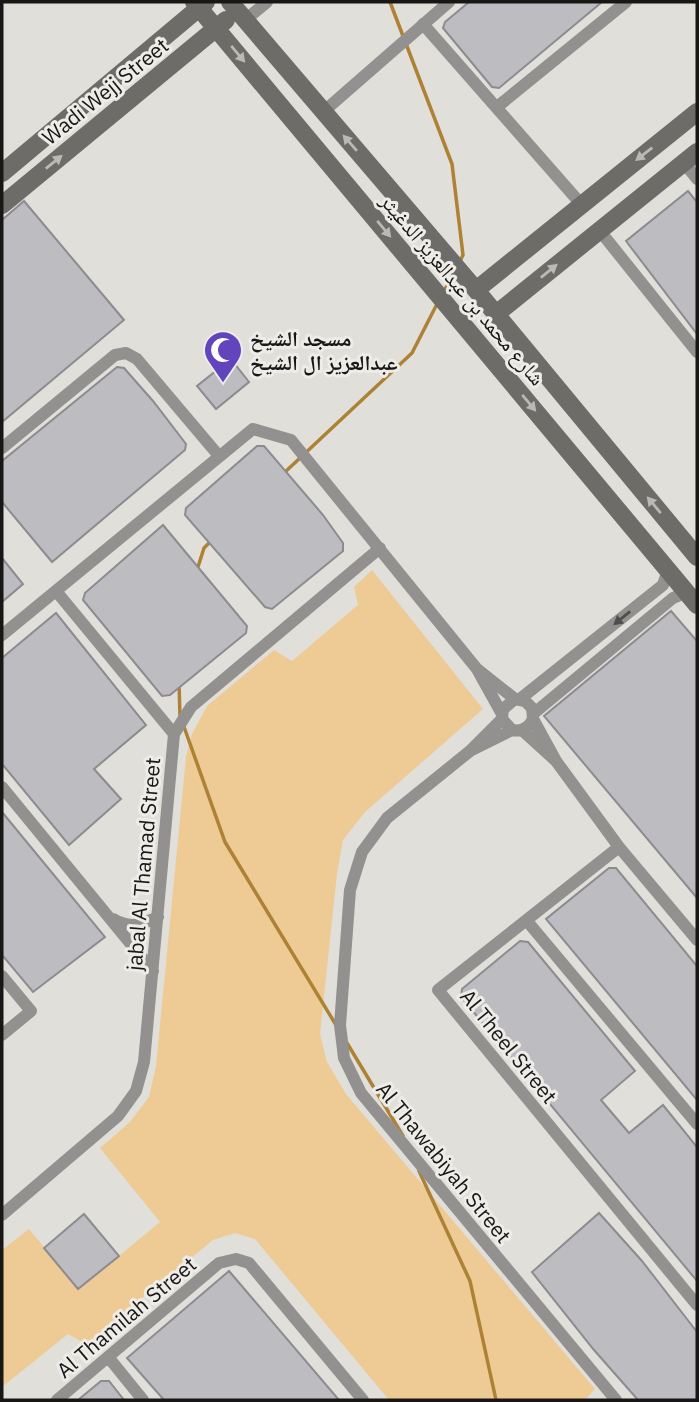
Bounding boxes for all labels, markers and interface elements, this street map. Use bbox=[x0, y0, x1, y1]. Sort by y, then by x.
street label: Wadi Wejj Street bbox=[36, 31, 174, 151]
one-way arrow bbox=[230, 45, 245, 62]
one-way arrow bbox=[343, 135, 358, 152]
one-way arrow bbox=[635, 146, 652, 161]
one-way arrow bbox=[46, 155, 63, 170]
street label: شارع محمد بن عبدالعزيز الدغيثر bbox=[374, 186, 552, 391]
one-way arrow bbox=[376, 219, 391, 237]
one-way arrow bbox=[540, 264, 558, 279]
place label: مسجد الشيخ عبدالعزيز ال الشيخ bbox=[250, 324, 398, 377]
mosque icon: مسجد الشيخ عبدالعزيز ال الشيخ bbox=[202, 329, 244, 384]
one-way arrow bbox=[521, 395, 536, 412]
one-way arrow bbox=[647, 496, 662, 513]
one-way arrow bbox=[614, 610, 632, 625]
street label: jabal Al Thamad Street bbox=[120, 756, 166, 972]
street label: Al Theel Street bbox=[454, 983, 564, 1109]
street label: Al Thawabiyah Street bbox=[370, 1076, 518, 1248]
street label: Al Thamilah Street bbox=[50, 1250, 202, 1384]

